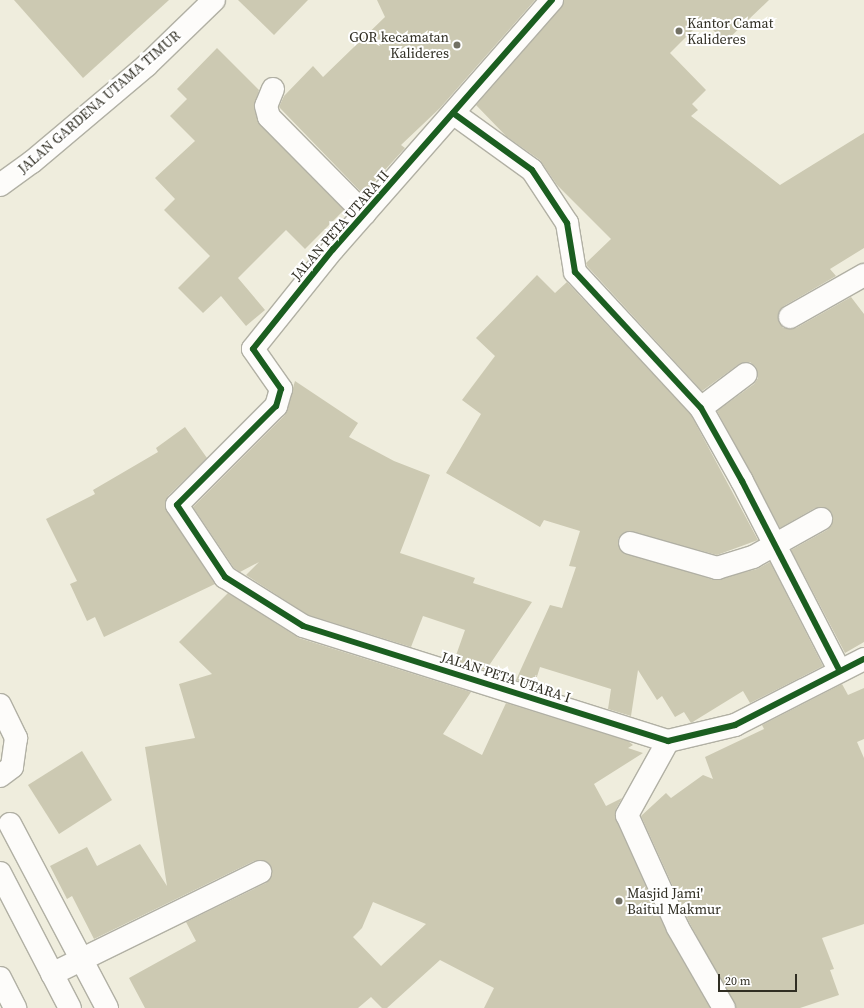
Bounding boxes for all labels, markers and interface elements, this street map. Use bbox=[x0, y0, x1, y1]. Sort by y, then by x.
place label: Kantor Camat Kalideres bbox=[687, 15, 773, 48]
marker: Kantor Camat Kalideres bbox=[674, 26, 684, 36]
street label: JALAN GARDENA UTAMA TIMUR bbox=[14, 27, 184, 177]
place label: GOR kecamatan Kalideres bbox=[349, 29, 449, 62]
marker: GOR kecamatan Kalideres bbox=[452, 40, 462, 50]
street label: JALAN PETA UTARA II bbox=[288, 167, 392, 283]
street label: JALAN PETA UTARA I bbox=[439, 648, 573, 706]
place label: Masjid Jami' Baitul Makmur bbox=[627, 885, 721, 918]
marker: Masjid Jami' Baitul Makmur bbox=[614, 896, 624, 906]
scale bar bbox=[720, 966, 799, 992]
text: 20 m bbox=[725, 973, 751, 989]

